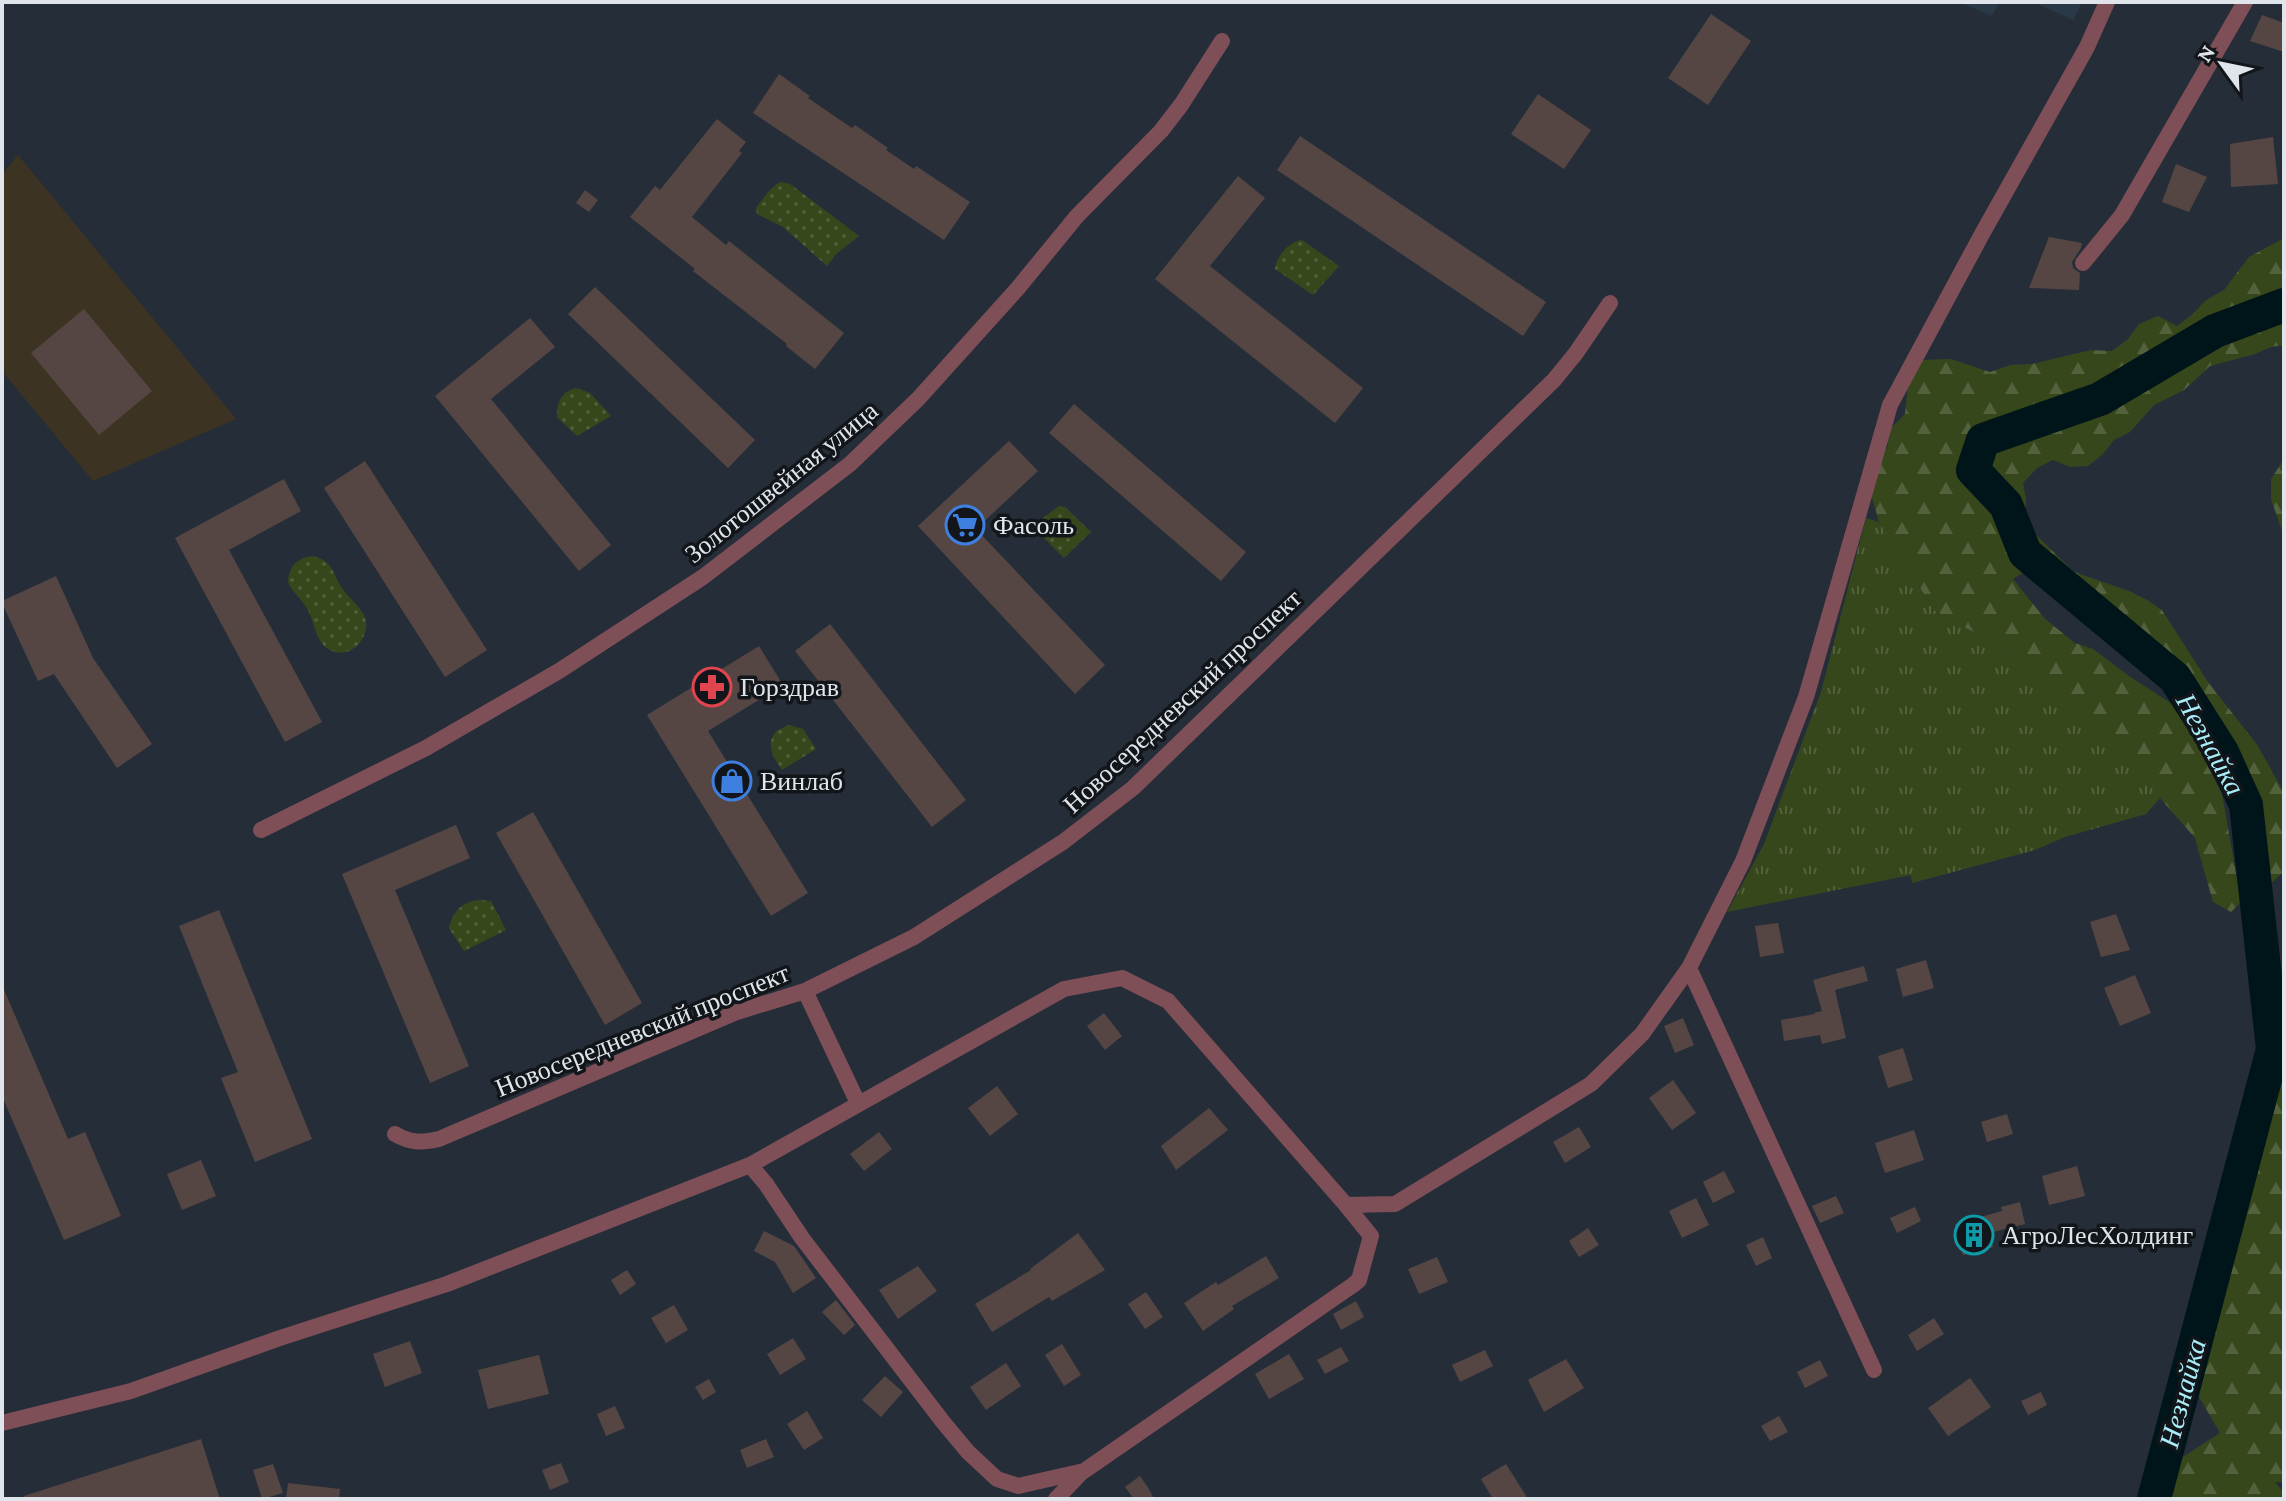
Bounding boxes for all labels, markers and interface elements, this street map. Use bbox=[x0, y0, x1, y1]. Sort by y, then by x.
north arrow bbox=[2182, 24, 2262, 104]
text: N bbox=[2191, 40, 2220, 66]
street label: Золотошвейная улица bbox=[679, 395, 884, 569]
supermarket icon: Фасоль bbox=[944, 504, 986, 546]
place label: Фасоль bbox=[993, 511, 1074, 540]
street label: Новосередневский проспект bbox=[1058, 584, 1307, 819]
pharmacy icon: Горздрав bbox=[691, 666, 733, 708]
place label: Горздрав bbox=[740, 673, 839, 702]
water label: Незнайка bbox=[2169, 687, 2251, 801]
shop icon: Винлаб bbox=[711, 760, 753, 802]
place label: Винлаб bbox=[760, 767, 843, 796]
street label: Новосередневский проспект bbox=[491, 958, 793, 1103]
building icon: АгроЛесХолдинг bbox=[1953, 1214, 1995, 1256]
place label: АгроЛесХолдинг bbox=[2002, 1221, 2193, 1250]
water label: Незнайка bbox=[2153, 1335, 2212, 1452]

